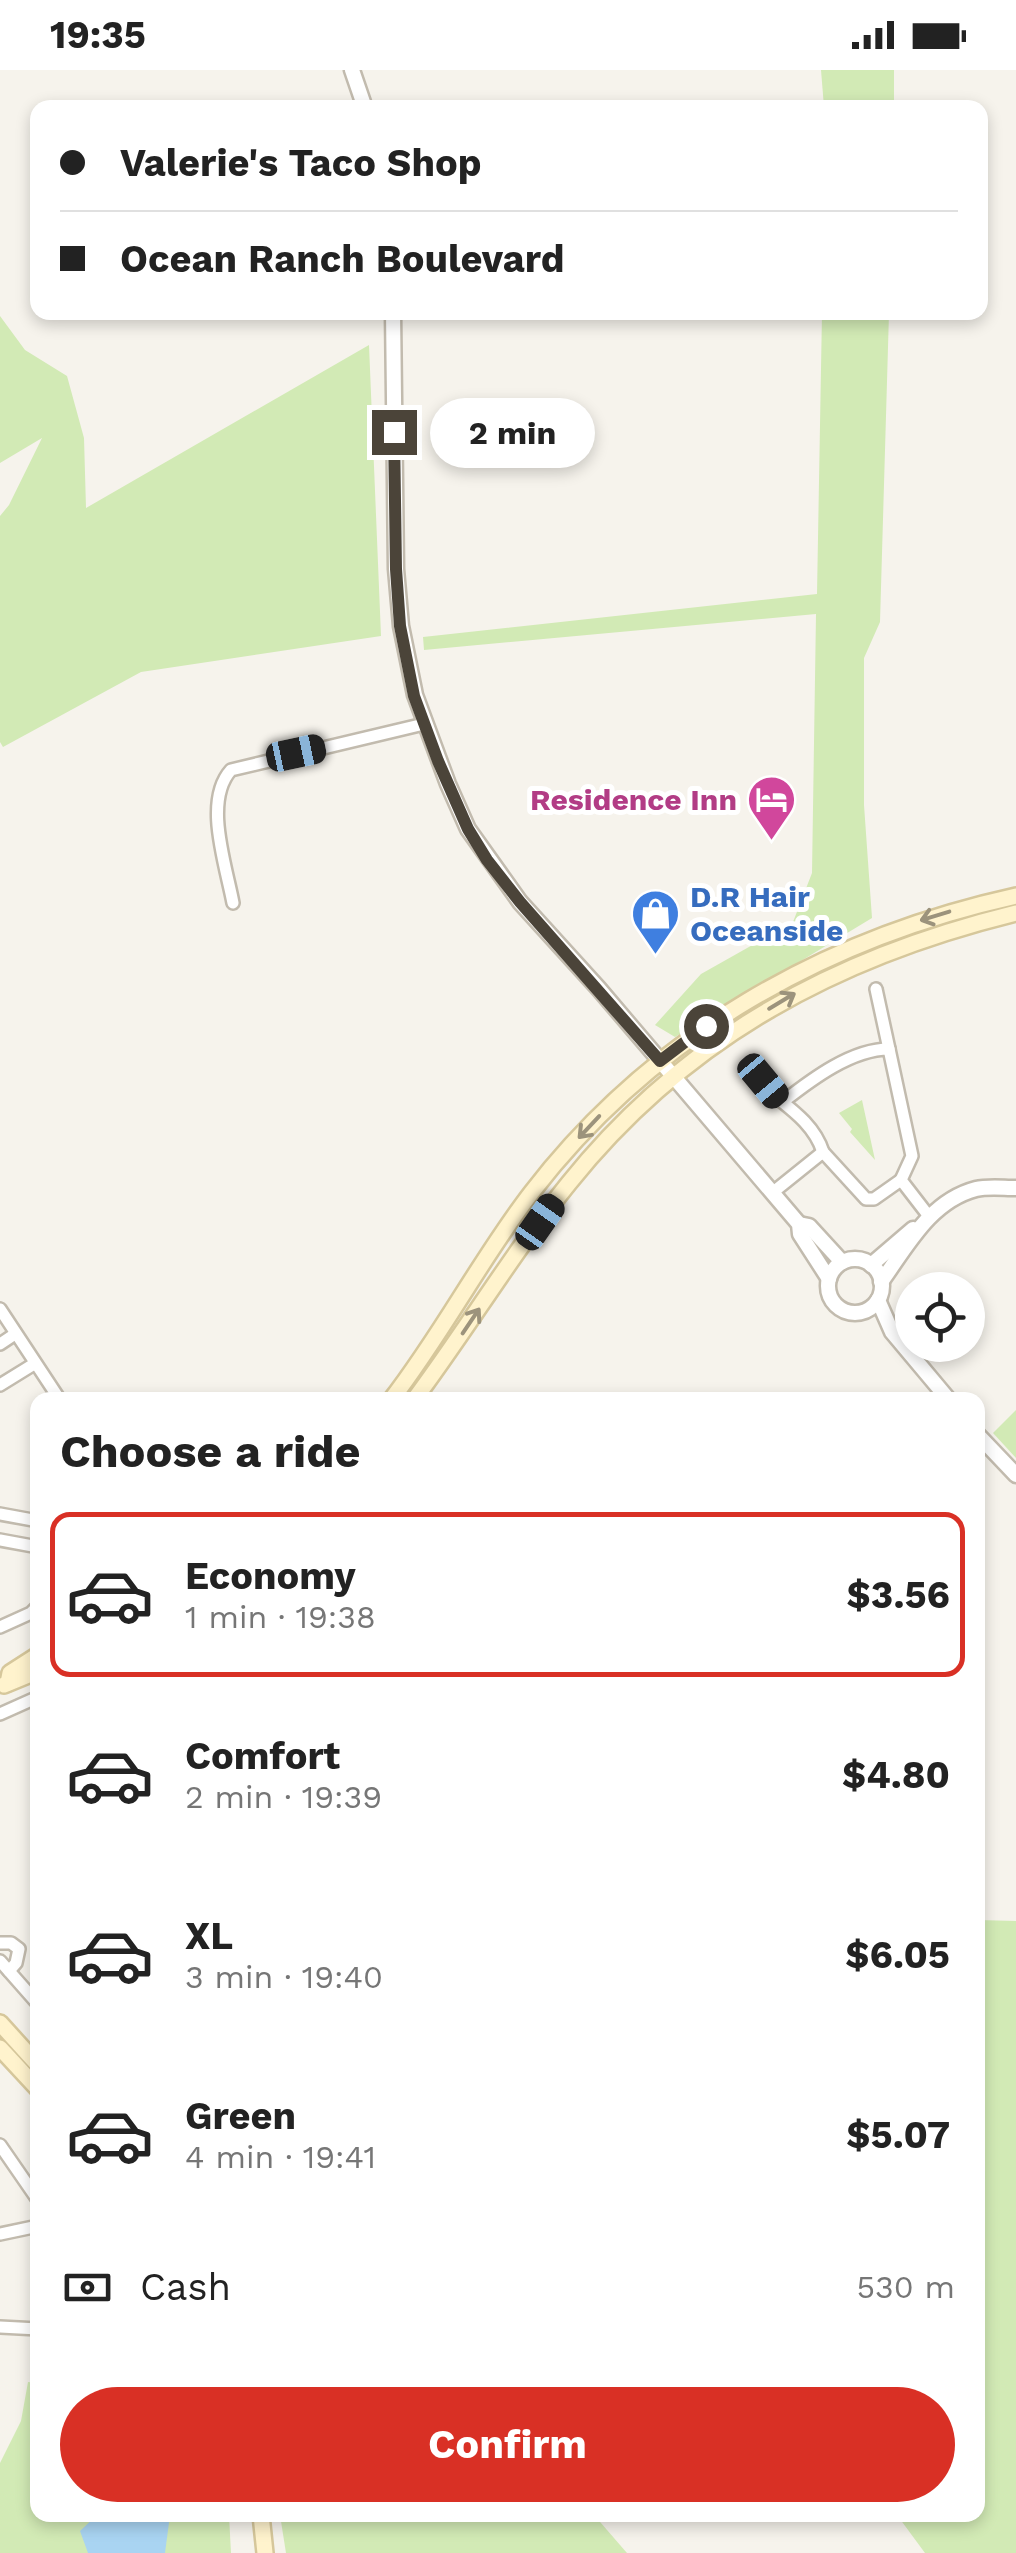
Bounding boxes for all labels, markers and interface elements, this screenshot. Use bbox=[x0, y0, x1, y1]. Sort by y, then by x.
text: 19:35 bbox=[50, 13, 146, 57]
text: Valerie's Taco Shop bbox=[120, 141, 482, 185]
text: Ocean Ranch Boulevard bbox=[120, 237, 565, 281]
callout: 2 min bbox=[429, 397, 594, 467]
route end bbox=[372, 410, 417, 455]
text: 2 min bbox=[469, 414, 556, 452]
car bbox=[264, 732, 328, 774]
hotel icon: Residence Inn bbox=[746, 774, 798, 842]
place label: Residence Inn bbox=[530, 782, 737, 817]
place label: D.R Hair Oceanside bbox=[690, 879, 843, 948]
shop icon: D.R Hair Oceanside bbox=[629, 888, 681, 956]
one-way arrow bbox=[920, 908, 951, 926]
one-way arrow bbox=[767, 991, 796, 1011]
route start bbox=[684, 1004, 729, 1049]
car bbox=[732, 1048, 794, 1114]
one-way arrow bbox=[577, 1115, 601, 1139]
car bbox=[511, 1189, 569, 1255]
map controls bbox=[895, 1272, 985, 1362]
button: locate bbox=[895, 1272, 985, 1362]
one-way arrow bbox=[460, 1307, 481, 1335]
text: Choose a ride bbox=[60, 1425, 360, 1478]
icon: car bbox=[65, 1550, 155, 1640]
text: Economy bbox=[185, 1554, 356, 1598]
text: $3.56 bbox=[847, 1573, 950, 1617]
text: 1 min · 19:38 bbox=[185, 1598, 376, 1636]
icon: car bbox=[65, 1730, 155, 1820]
text: Comfort bbox=[185, 1734, 340, 1778]
text: $4.80 bbox=[842, 1753, 950, 1797]
text: 2 min · 19:39 bbox=[185, 1778, 382, 1816]
icon: car bbox=[65, 1910, 155, 2000]
text: XL bbox=[185, 1914, 233, 1958]
text: $6.05 bbox=[845, 1933, 950, 1977]
text: 3 min · 19:40 bbox=[185, 1958, 383, 1996]
icon: car bbox=[65, 2090, 155, 2180]
text: Green bbox=[185, 2094, 296, 2138]
text: $5.07 bbox=[846, 2113, 950, 2157]
text: 4 min · 19:41 bbox=[185, 2138, 376, 2176]
icon: cash bbox=[60, 2260, 115, 2315]
text: Cash bbox=[140, 2265, 231, 2309]
text: 530 m bbox=[856, 2268, 955, 2306]
button: Confirm bbox=[60, 2387, 955, 2502]

